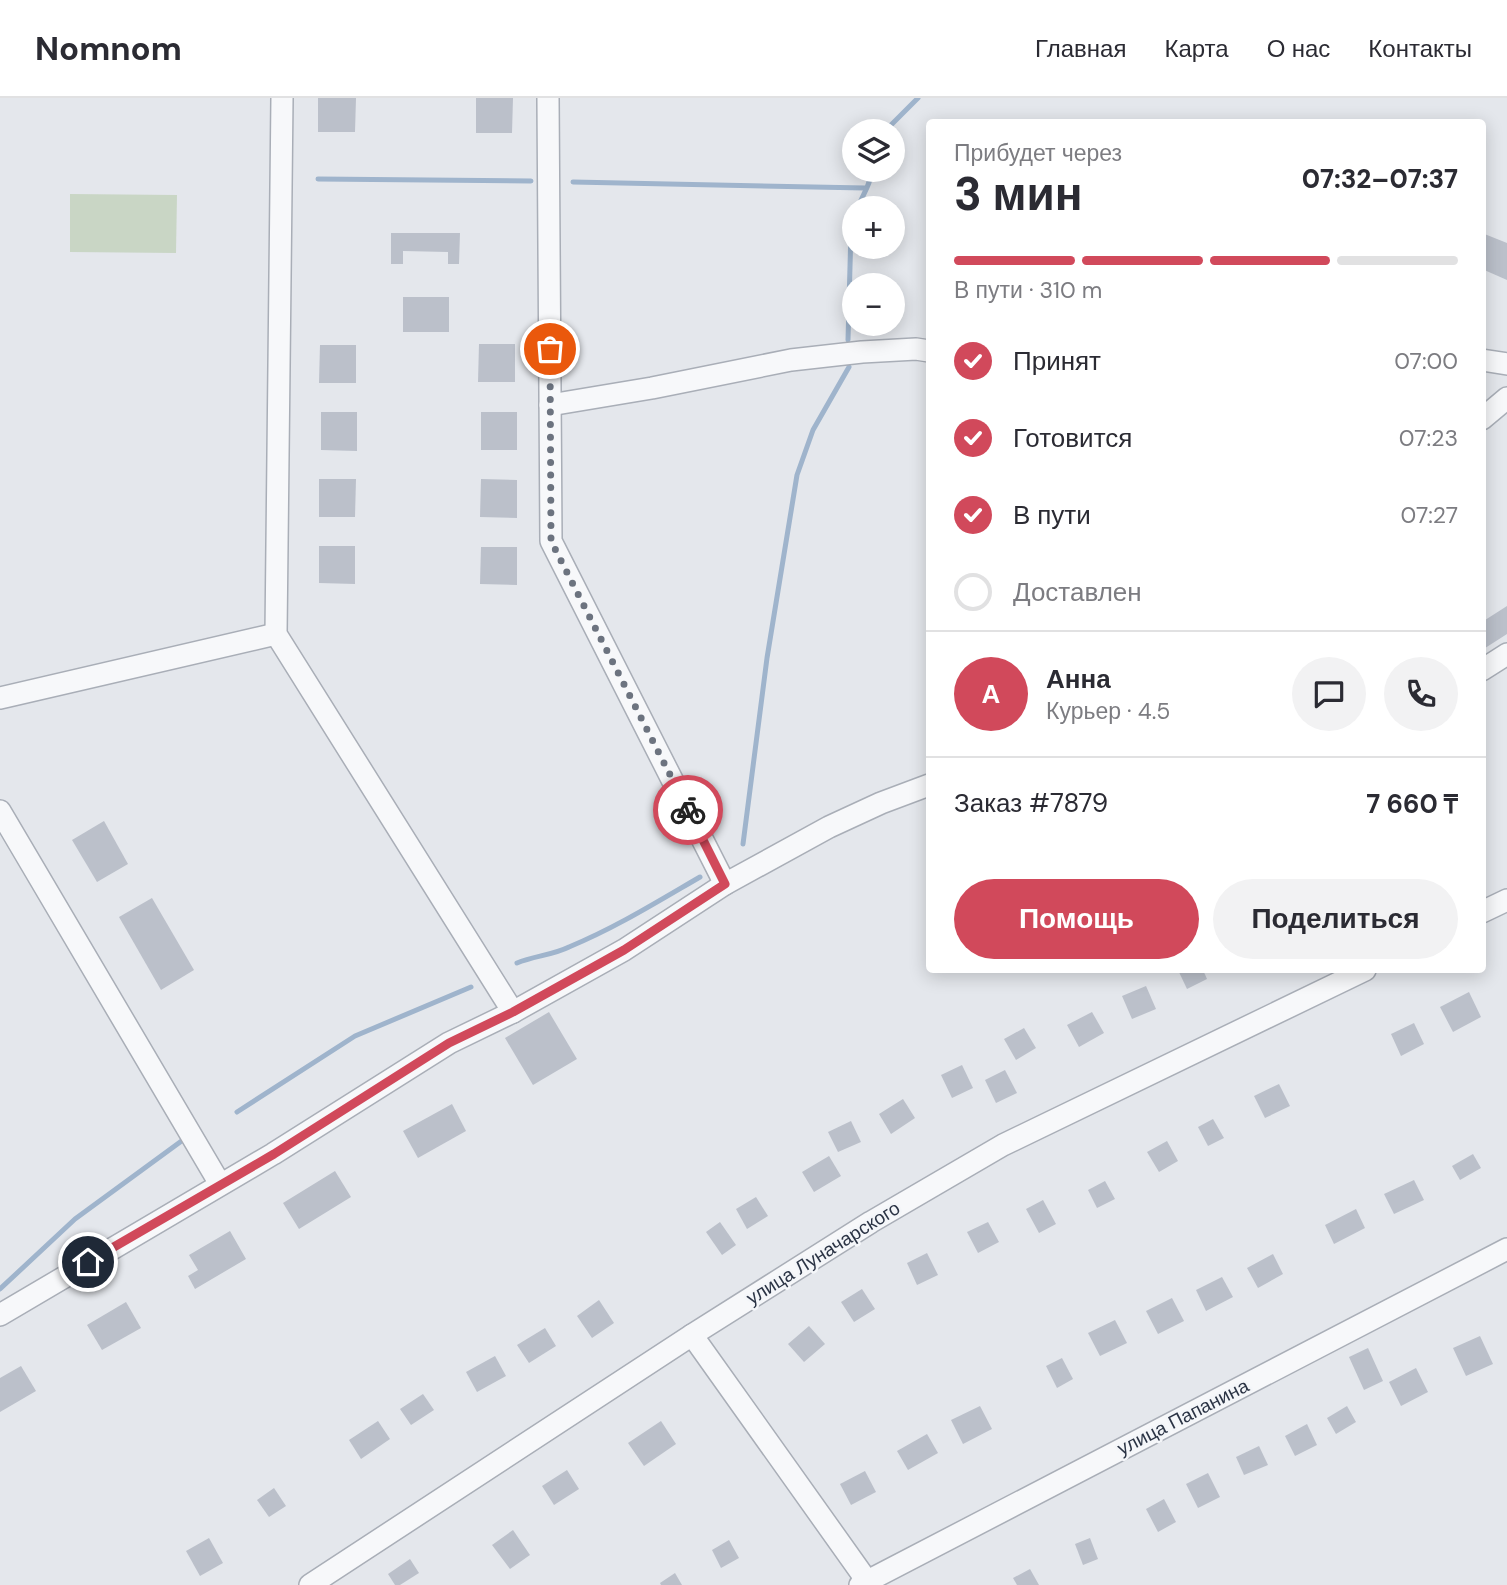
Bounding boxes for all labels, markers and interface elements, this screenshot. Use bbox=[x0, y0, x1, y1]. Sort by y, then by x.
text: Nomnom bbox=[35, 27, 182, 70]
text: Главная bbox=[1035, 33, 1126, 64]
text: Карта bbox=[1164, 33, 1229, 64]
text: О нас bbox=[1267, 33, 1330, 64]
text: Контакты bbox=[1368, 33, 1472, 64]
map controls bbox=[842, 119, 905, 336]
button: layers bbox=[842, 119, 905, 182]
text: Прибудет через bbox=[954, 138, 1122, 168]
text: 07:32–07:37 bbox=[1302, 162, 1458, 196]
text: 3 мин bbox=[954, 164, 1083, 224]
button: + bbox=[842, 196, 905, 259]
button: − bbox=[842, 273, 905, 336]
text: В пути · 310 m bbox=[954, 275, 1102, 305]
pin bbox=[520, 319, 580, 379]
icon: bag bbox=[531, 330, 569, 368]
icon: check bbox=[954, 342, 992, 380]
text: Принят bbox=[1013, 344, 1101, 378]
text: 07:00 bbox=[1394, 346, 1458, 376]
icon: check bbox=[954, 419, 992, 457]
text: Готовится bbox=[1013, 421, 1132, 455]
text: 07:23 bbox=[1399, 423, 1458, 453]
icon: check bbox=[954, 496, 992, 534]
text: В пути bbox=[1013, 498, 1091, 532]
text: 07:27 bbox=[1401, 500, 1458, 530]
text: Доставлен bbox=[1013, 575, 1142, 609]
button: chat bbox=[1292, 657, 1366, 731]
button: phone bbox=[1384, 657, 1458, 731]
text: Анна bbox=[1046, 662, 1111, 696]
text: А bbox=[982, 677, 1000, 711]
text: Курьер · 4.5 bbox=[1046, 696, 1170, 726]
courier bbox=[653, 775, 723, 845]
text: Заказ #7879 bbox=[954, 786, 1108, 820]
text: 7 660 ₸ bbox=[1366, 787, 1458, 821]
icon: bike bbox=[669, 791, 707, 829]
button: Помощь bbox=[954, 879, 1199, 959]
button: Поделиться bbox=[1213, 879, 1458, 959]
street label: улица Луначарского bbox=[741, 1196, 905, 1310]
pin bbox=[58, 1232, 118, 1292]
icon: home bbox=[69, 1243, 107, 1281]
street label: улица Папанина bbox=[1113, 1373, 1253, 1461]

